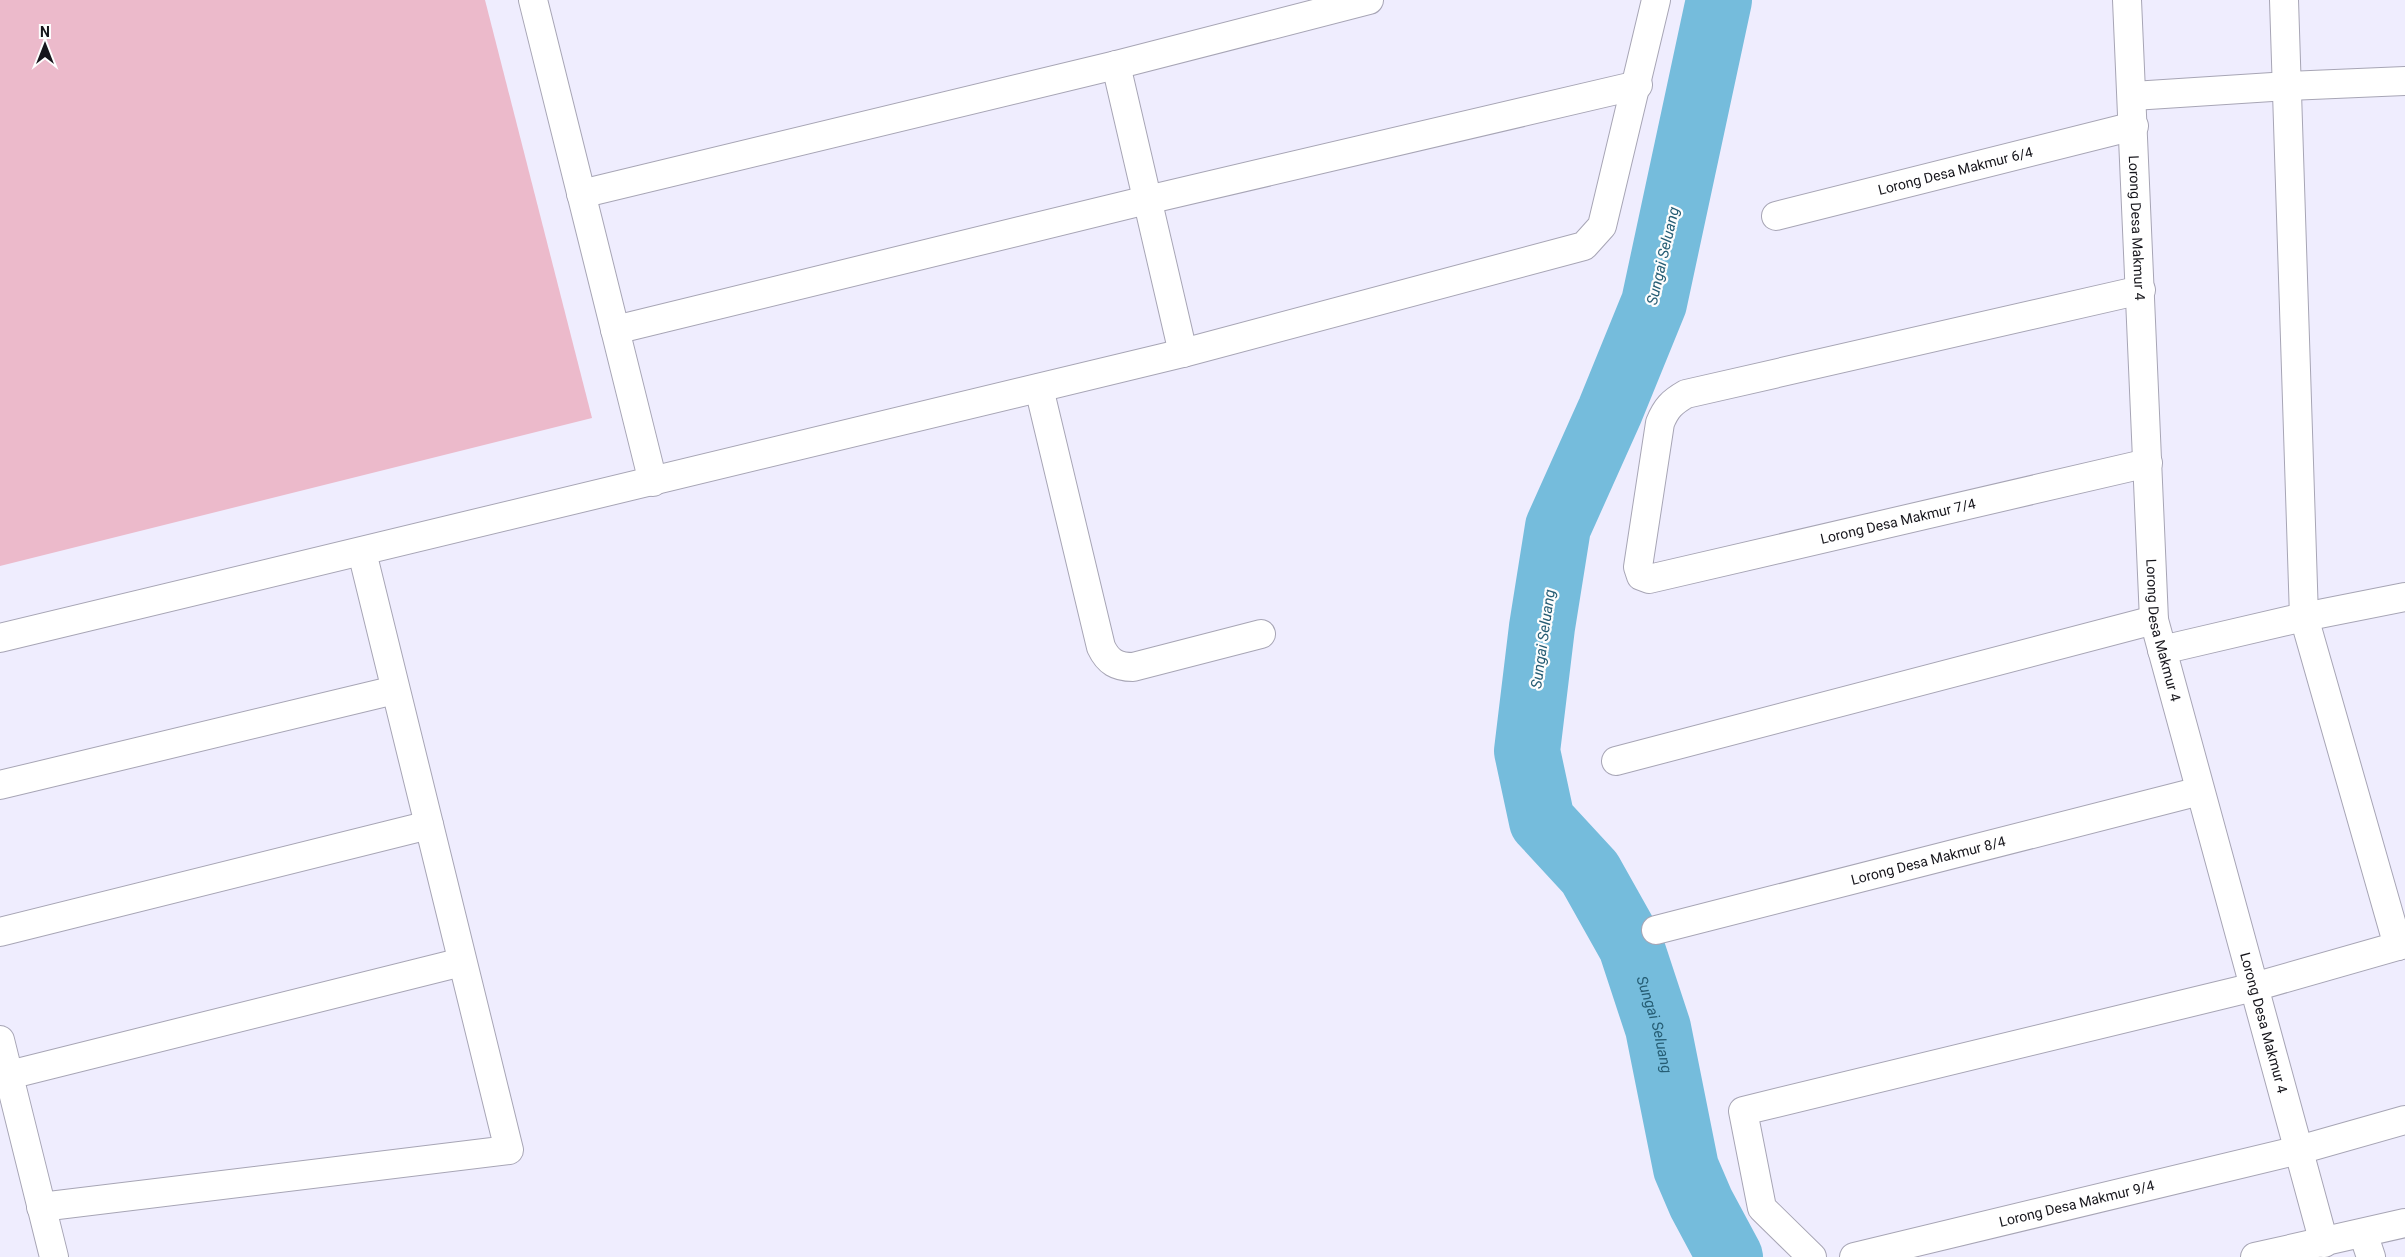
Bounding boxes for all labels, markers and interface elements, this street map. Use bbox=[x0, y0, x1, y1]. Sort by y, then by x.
north arrow bbox=[20, 20, 70, 70]
text: N bbox=[40, 24, 50, 40]
street label: Lorong Desa Makmur 6/4 bbox=[1876, 144, 2035, 198]
street label: Lorong Desa Makmur 4 bbox=[2126, 155, 2148, 301]
water label: Sungai Seluang bbox=[1643, 205, 1683, 307]
street label: Lorong Desa Makmur 7/4 bbox=[1819, 495, 1977, 547]
street label: Lorong Desa Makmur 4 bbox=[2143, 558, 2184, 703]
water label: Sungai Seluang bbox=[1527, 588, 1559, 690]
street label: Lorong Desa Makmur 8/4 bbox=[1849, 833, 2007, 888]
street label: Lorong Desa Makmur 4 bbox=[2237, 951, 2291, 1095]
water label: Sungai Seluang bbox=[1632, 974, 1676, 1075]
street label: Lorong Desa Makmur 9/4 bbox=[1998, 1177, 2156, 1230]

